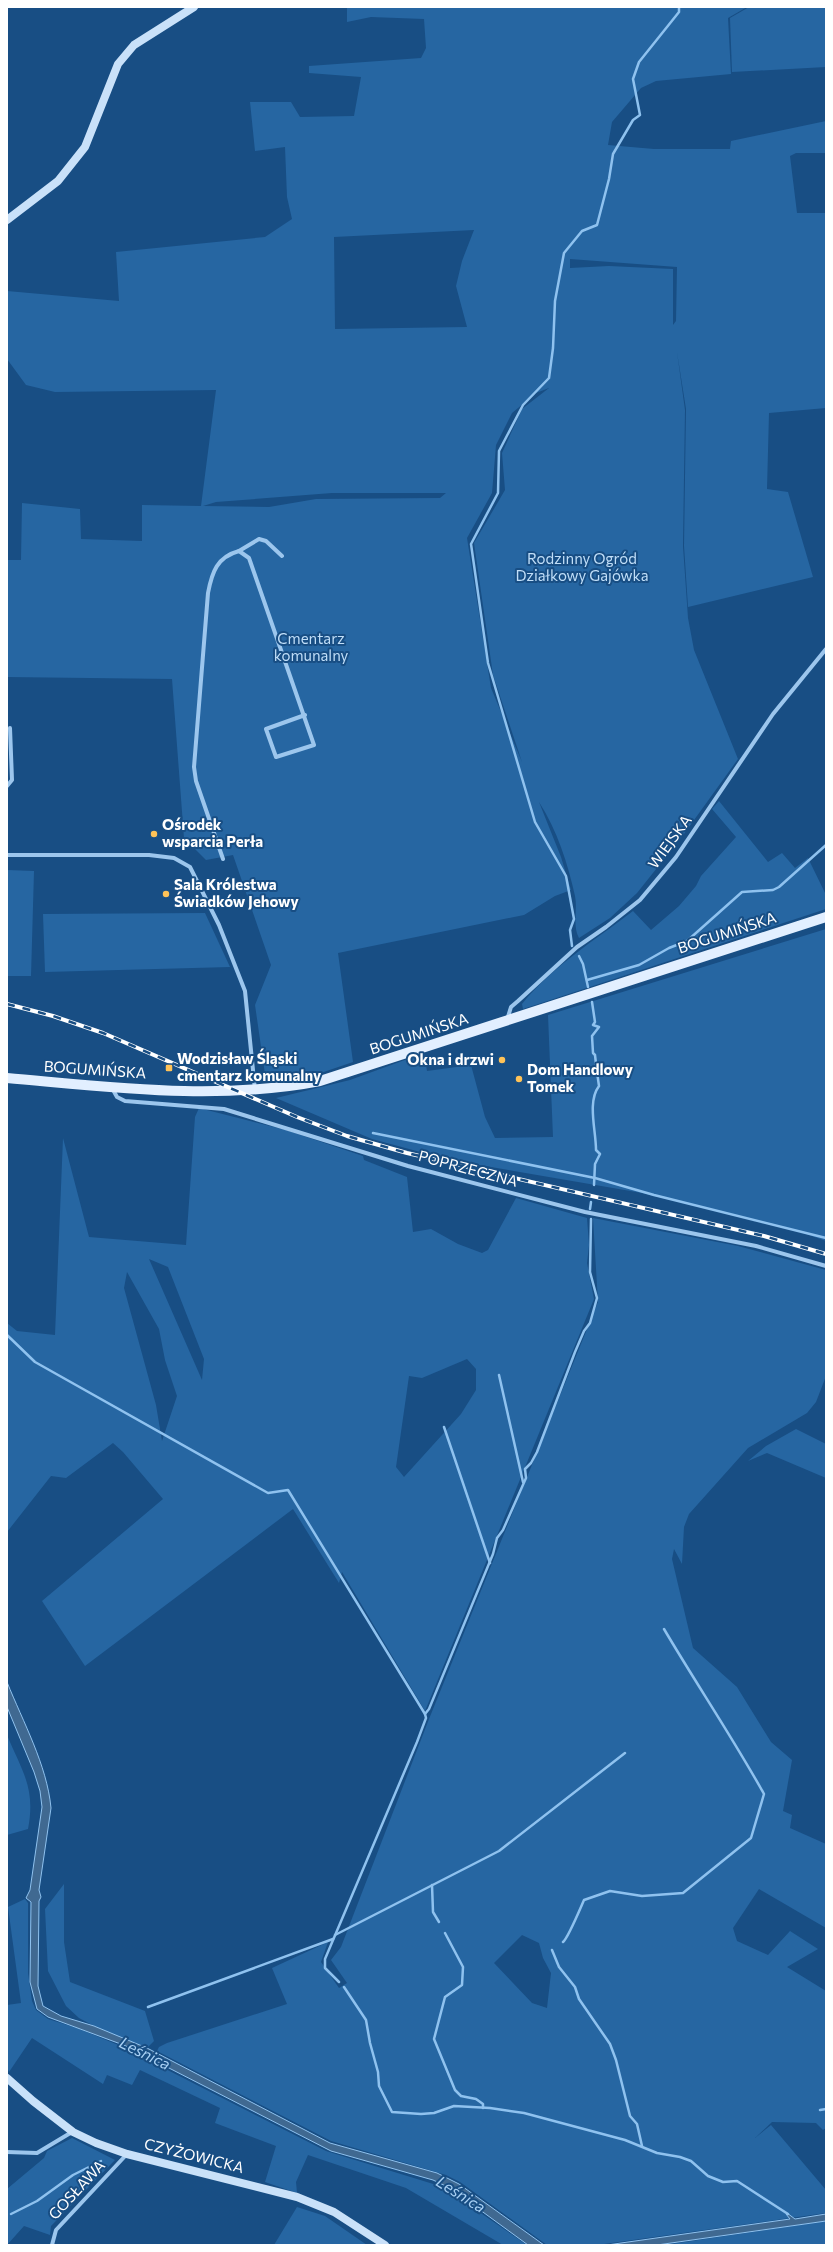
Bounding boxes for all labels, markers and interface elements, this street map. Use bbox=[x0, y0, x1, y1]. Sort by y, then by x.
park label: Rodzinny Ogród Działkowy Gajówka bbox=[515, 549, 649, 584]
park label: Cmentarz komunalny bbox=[274, 629, 349, 664]
street label: WIEJSKA bbox=[644, 811, 695, 872]
place label: Ośrodek wsparcia Perła bbox=[162, 815, 263, 850]
marker: Ośrodek wsparcia Perła bbox=[149, 829, 159, 839]
place label: Sala Królestwa Świadków Jehowy bbox=[174, 875, 300, 910]
marker: Sala Królestwa Świadków Jehowy bbox=[161, 889, 171, 899]
street label: BOGUMIŃSKA bbox=[675, 907, 778, 956]
street label: BOGUMIŃSKA bbox=[367, 1008, 470, 1057]
place label: Wodzisław Śląski cmentarz komunalny bbox=[177, 1048, 322, 1084]
place label: Okna i drzwi bbox=[407, 1050, 494, 1068]
street label: BOGUMIŃSKA bbox=[43, 1055, 147, 1082]
marker: Okna i drzwi bbox=[497, 1055, 507, 1065]
place label: Dom Handlowy Tomek bbox=[527, 1060, 634, 1095]
marker: Wodzisław Śląski cmentarz komunalny bbox=[164, 1063, 174, 1073]
marker: Dom Handlowy Tomek bbox=[514, 1074, 524, 1084]
street label: POPRZECZNA bbox=[417, 1146, 520, 1190]
water label: Leśnica bbox=[117, 2032, 174, 2073]
street label: CZYŻOWICKA bbox=[143, 2134, 246, 2176]
street label: GOSŁAWA bbox=[44, 2156, 108, 2223]
water label: Leśnica bbox=[433, 2171, 489, 2216]

